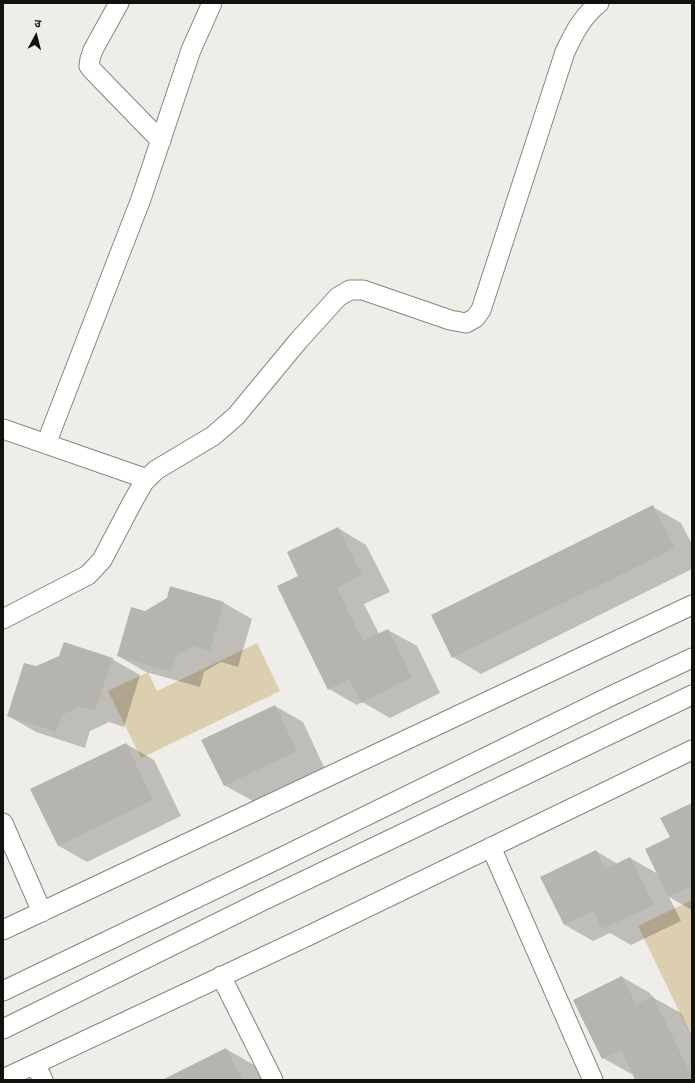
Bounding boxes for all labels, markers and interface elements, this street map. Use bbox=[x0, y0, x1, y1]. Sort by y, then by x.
north arrow bbox=[16, 16, 56, 56]
text: उ bbox=[34, 17, 42, 30]

